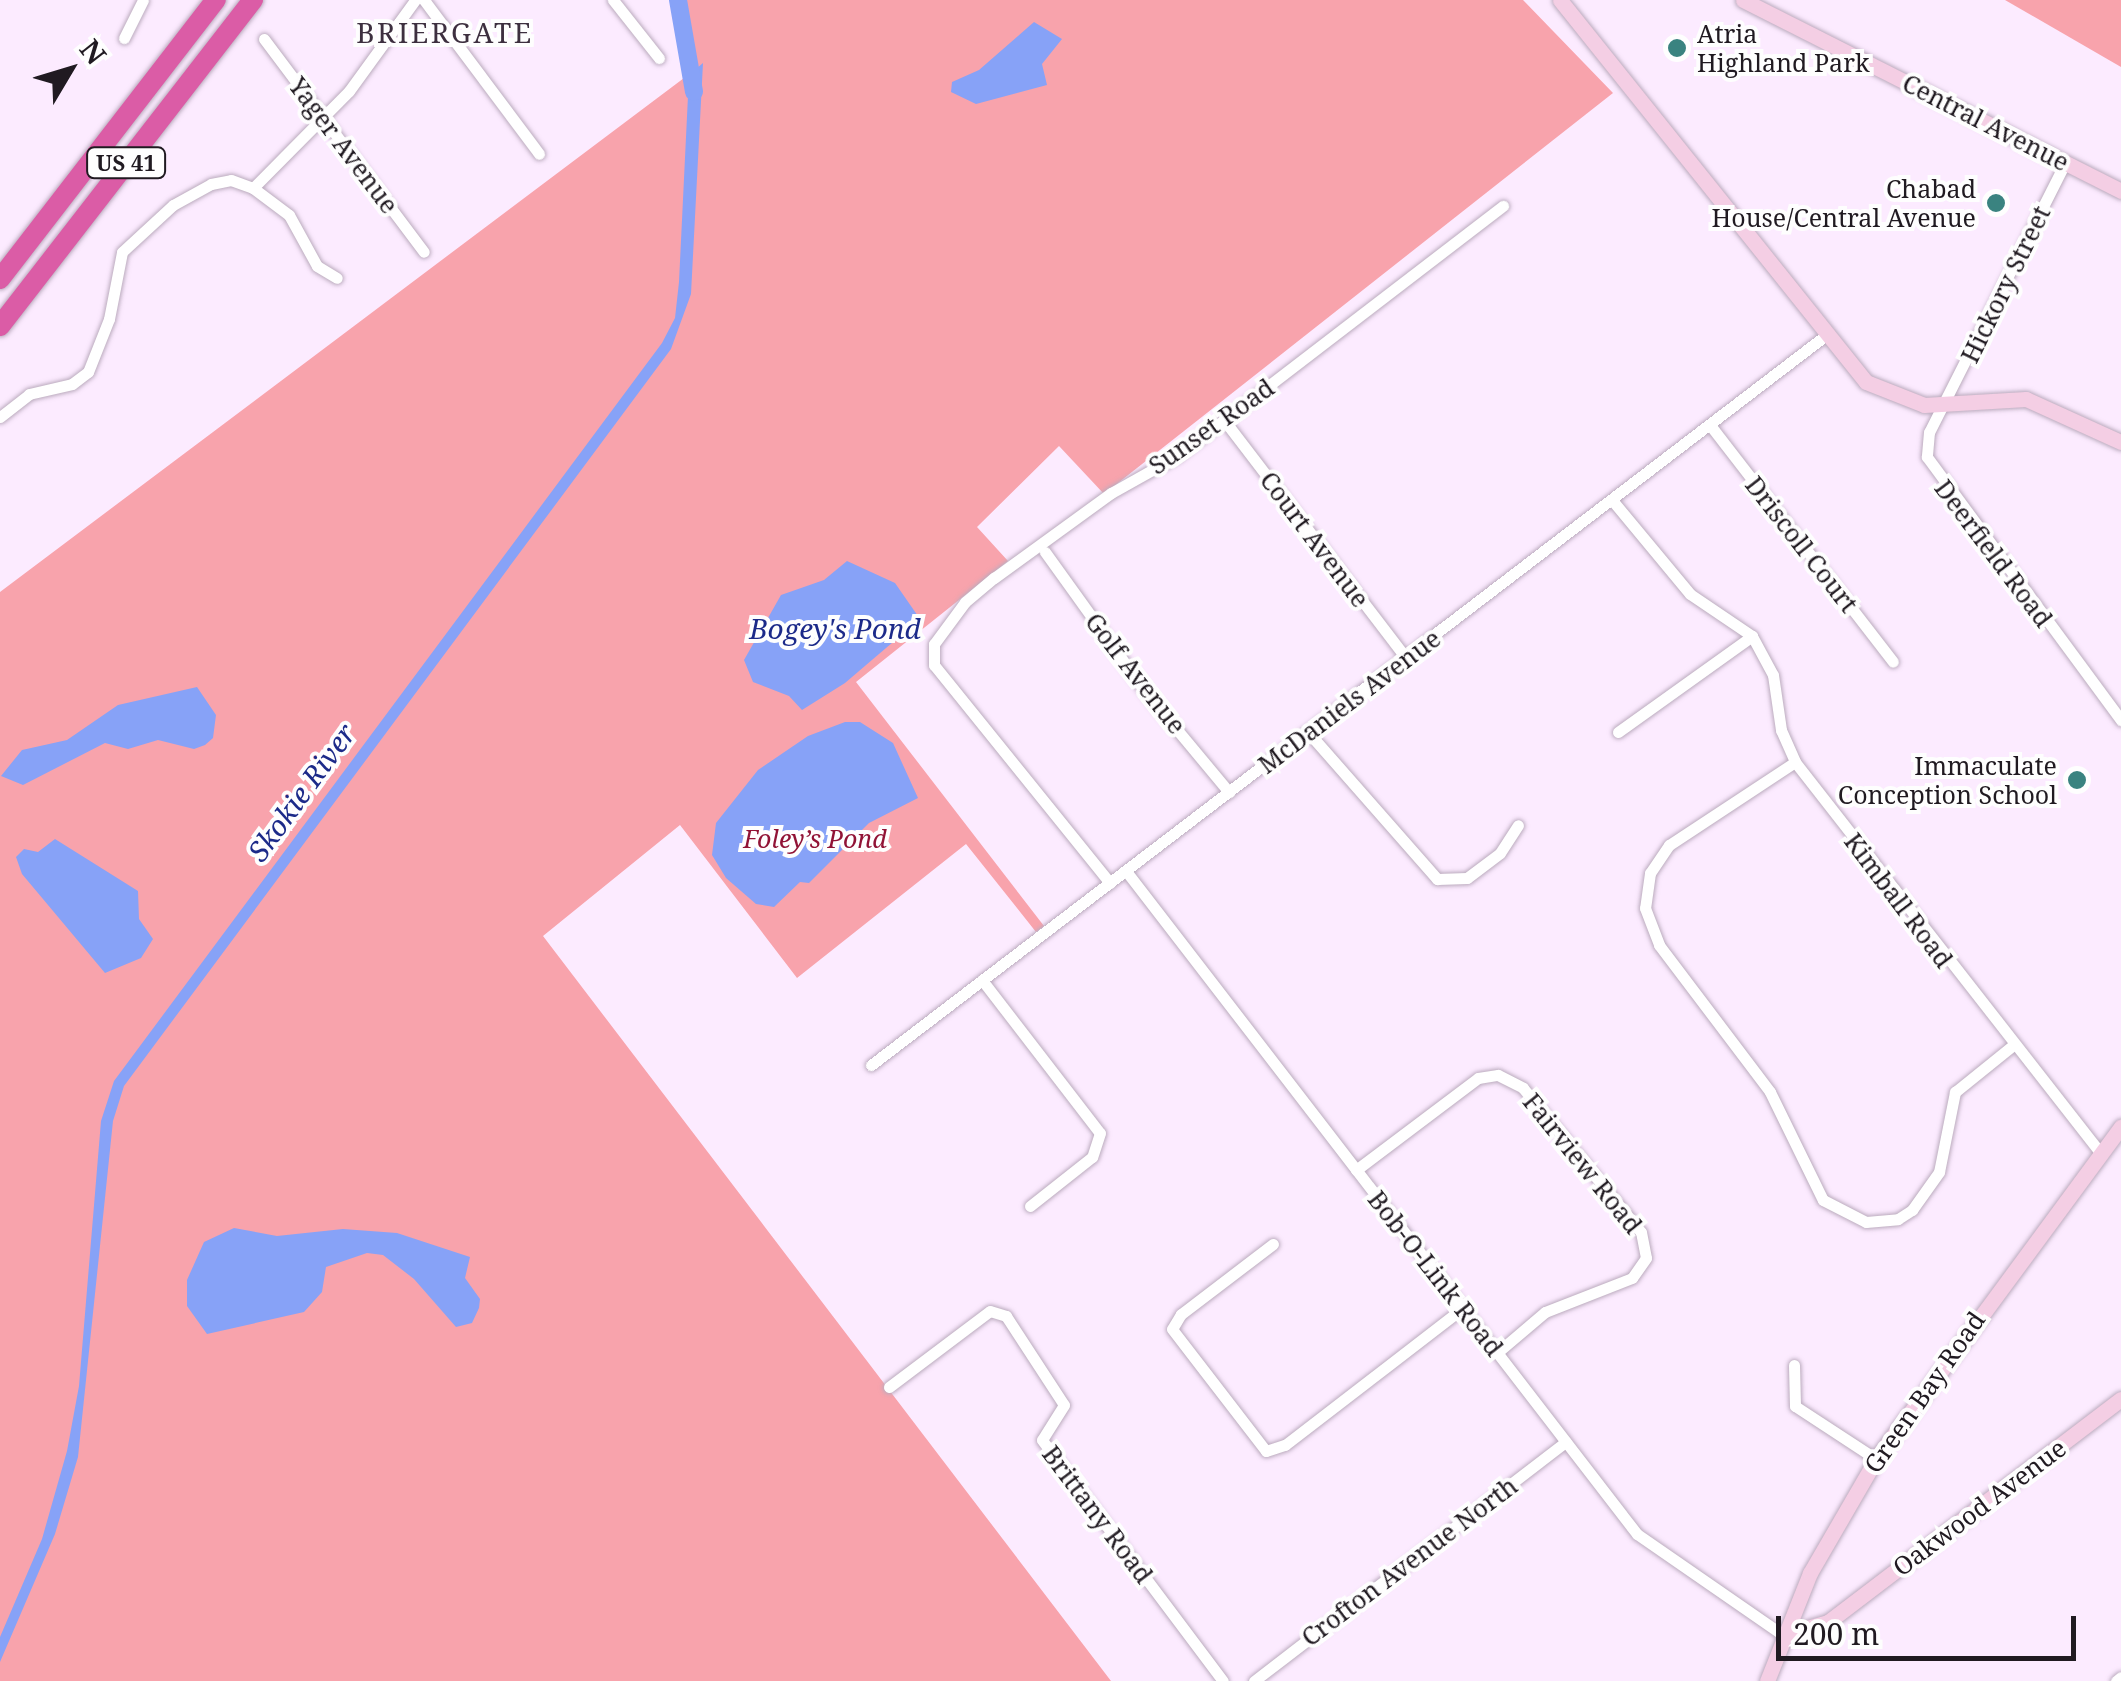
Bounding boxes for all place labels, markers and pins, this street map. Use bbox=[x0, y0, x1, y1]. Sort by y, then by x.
place label: Atria Highland Park bbox=[1697, 19, 1870, 78]
marker: Atria Highland Park bbox=[1666, 37, 1688, 59]
place label: Chabad House/Central Avenue bbox=[1711, 174, 1976, 233]
marker: Chabad House/Central Avenue bbox=[1985, 192, 2007, 214]
place label: Immaculate Conception School bbox=[1838, 751, 2057, 810]
marker: Immaculate Conception School bbox=[2066, 769, 2088, 791]

